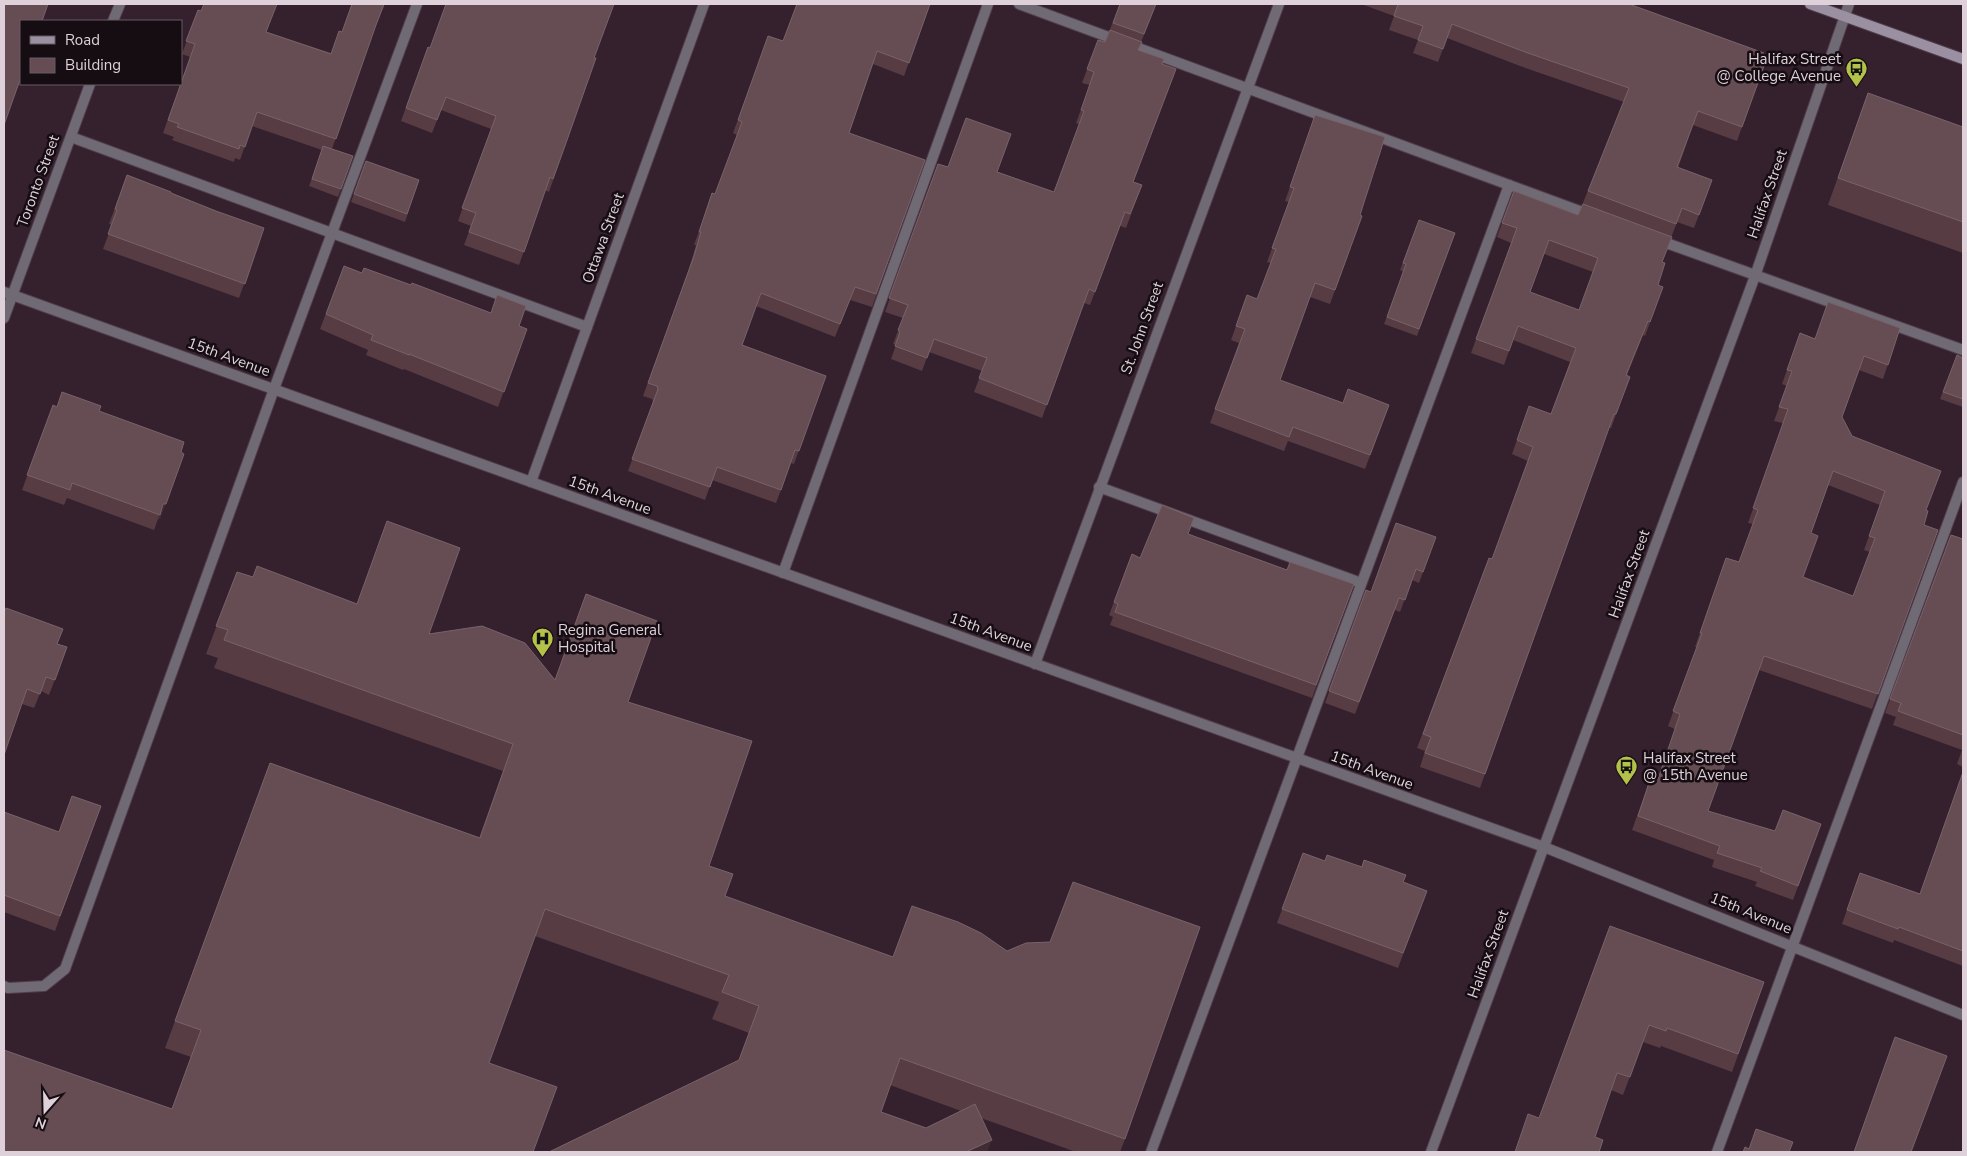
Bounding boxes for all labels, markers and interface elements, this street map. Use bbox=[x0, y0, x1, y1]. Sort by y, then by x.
legend bbox=[20, 20, 182, 85]
text: Road bbox=[65, 30, 100, 50]
place label: Halifax Street @ College Avenue bbox=[1717, 49, 1842, 86]
text: Building bbox=[65, 55, 121, 75]
bus stop icon: Halifax Street @ College Avenue bbox=[1845, 56, 1869, 87]
street label: Toronto Street bbox=[12, 131, 64, 230]
street label: Halifax Street bbox=[1742, 146, 1792, 241]
street label: Ottawa Street bbox=[577, 189, 629, 286]
street label: St. John Street bbox=[1116, 278, 1168, 377]
street label: 15th Avenue bbox=[185, 333, 273, 381]
street label: 15th Avenue bbox=[566, 471, 654, 519]
street label: Halifax Street bbox=[1604, 526, 1655, 621]
street label: 15th Avenue bbox=[947, 608, 1035, 656]
place label: Regina General Hospital bbox=[558, 620, 662, 657]
hospital icon: Regina General Hospital bbox=[530, 627, 554, 658]
street label: 15th Avenue bbox=[1328, 746, 1416, 794]
place label: Halifax Street @ 15th Avenue bbox=[1643, 748, 1748, 785]
bus stop icon: Halifax Street @ 15th Avenue bbox=[1615, 755, 1639, 786]
street label: 15th Avenue bbox=[1707, 887, 1795, 939]
street label: Halifax Street bbox=[1463, 906, 1514, 1001]
north arrow bbox=[20, 1086, 70, 1136]
text: N bbox=[33, 1112, 49, 1133]

